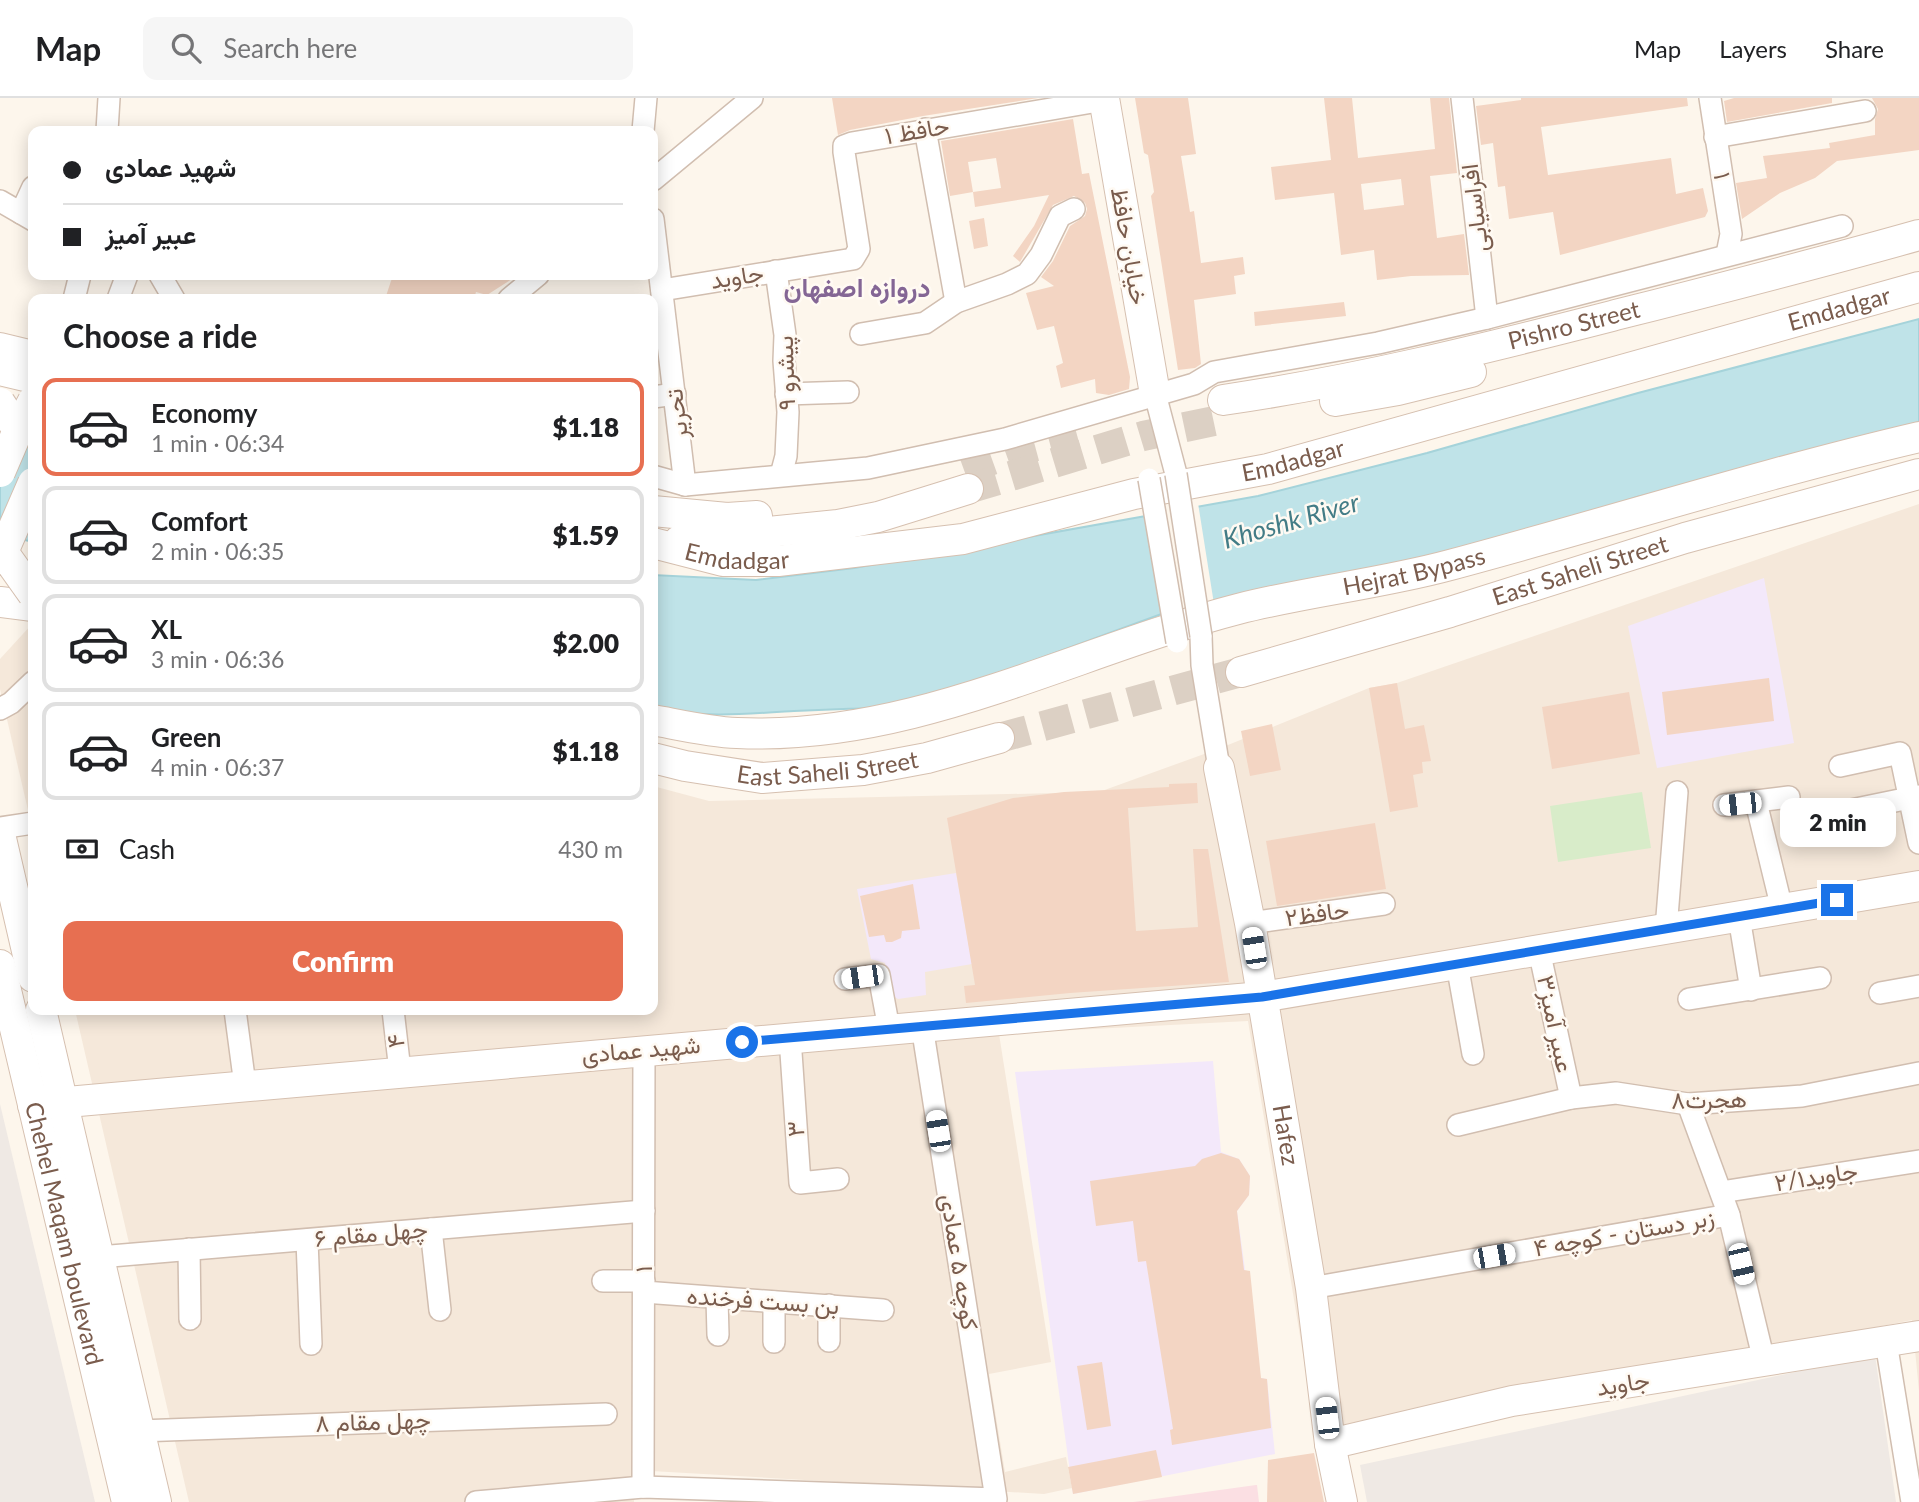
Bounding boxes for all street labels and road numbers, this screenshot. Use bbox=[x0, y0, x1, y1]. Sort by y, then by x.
street label: حافظ ۱ bbox=[882, 110, 951, 149]
street label: افراسیابی bbox=[1454, 162, 1495, 254]
street label: ۱ bbox=[1709, 170, 1738, 181]
street label: خیابان حافظ bbox=[1105, 185, 1155, 307]
street label: جاوید bbox=[708, 257, 766, 296]
street label: Emdadgar bbox=[1784, 280, 1894, 336]
street label: Pishro Street bbox=[1505, 293, 1643, 355]
street label: پیشرو ۹ bbox=[769, 335, 803, 411]
street label: تحریر bbox=[658, 387, 695, 442]
street label: Emdadgar bbox=[1239, 432, 1348, 487]
street label: East Saheli Street bbox=[1488, 528, 1672, 611]
street label: Emdadgar bbox=[682, 536, 791, 574]
street label: Hejrat Bypass bbox=[1340, 540, 1488, 600]
street label: East Saheli Street bbox=[735, 744, 921, 791]
street label: ۲حافظ bbox=[1283, 894, 1351, 931]
street label: ۳عبیر آمیز bbox=[1530, 972, 1581, 1075]
street label: شهید عمادی bbox=[580, 1029, 702, 1070]
street label: ۴ bbox=[379, 1033, 410, 1050]
street label: هجرت۸ bbox=[1671, 1083, 1747, 1116]
street label: Chehel Maqam boulevard bbox=[20, 1099, 110, 1368]
street label: Hafez bbox=[1268, 1102, 1306, 1168]
street label: ۳ bbox=[779, 1120, 810, 1138]
street label: ۲/۱جاوید bbox=[1772, 1155, 1860, 1198]
street label: کوچه ۵ عمادی bbox=[932, 1192, 986, 1332]
street label: زبر دستان - کوچه ۴ bbox=[1531, 1201, 1717, 1265]
street label: چهل مقام ۶ bbox=[313, 1213, 429, 1255]
street label: ۱ bbox=[628, 1266, 657, 1272]
street label: بن بست فرخنده bbox=[686, 1280, 840, 1321]
street label: جاوید bbox=[1594, 1364, 1652, 1403]
street label: چهل مقام ۸ bbox=[315, 1404, 431, 1440]

